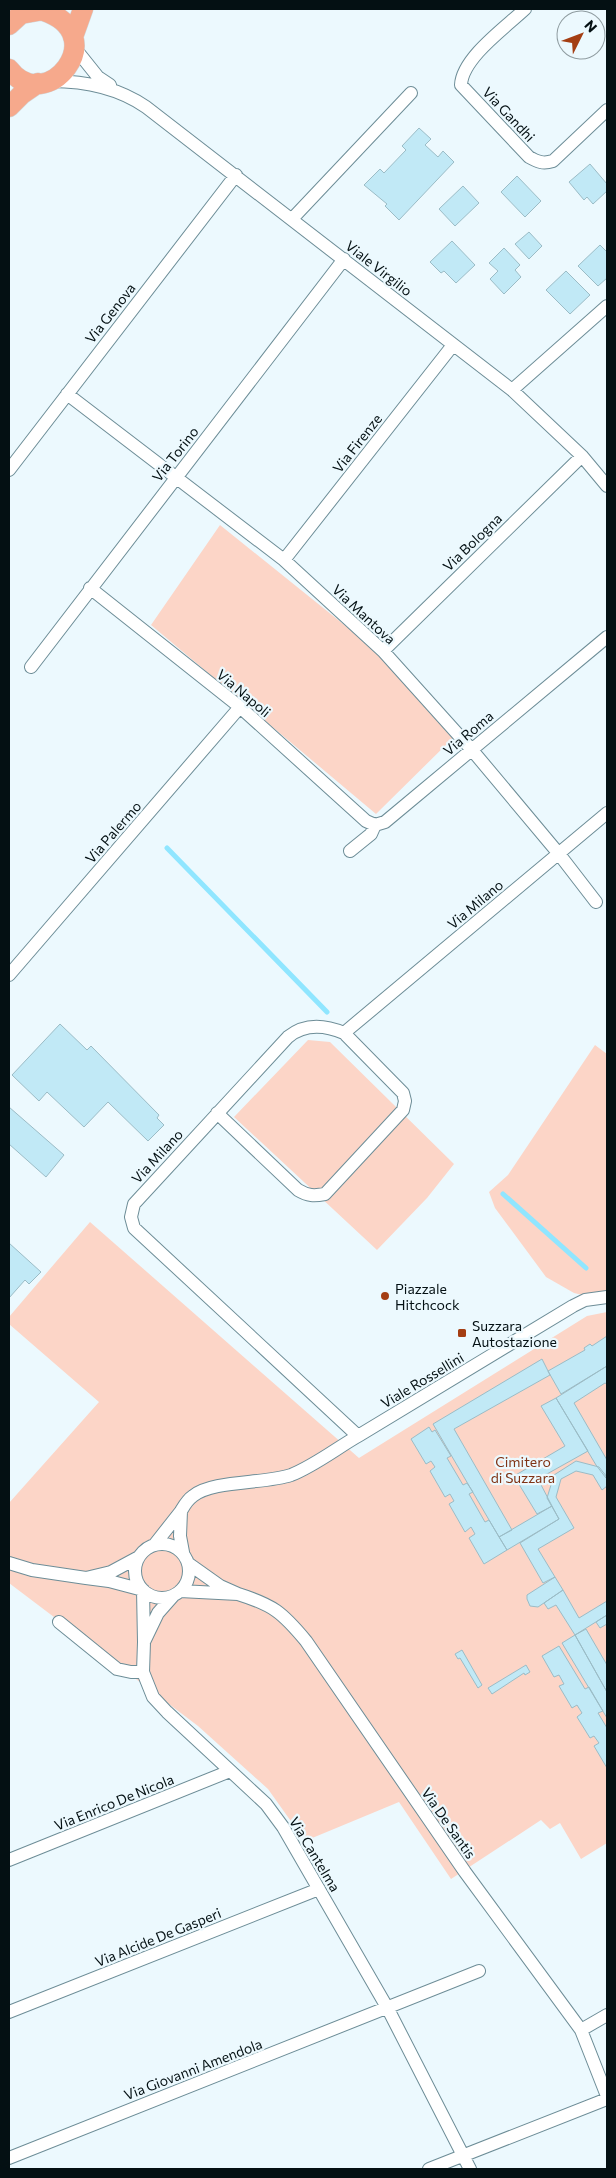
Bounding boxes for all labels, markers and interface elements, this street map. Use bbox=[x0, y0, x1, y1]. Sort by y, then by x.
north arrow bbox=[556, 10, 606, 60]
text: N bbox=[581, 16, 601, 36]
street label: Via Gandhi bbox=[479, 83, 539, 145]
street label: Viale Virgilio bbox=[342, 237, 416, 299]
street label: Via Genova bbox=[81, 280, 139, 346]
street label: Via Firenze bbox=[329, 410, 385, 476]
street label: Via Torino bbox=[148, 423, 202, 485]
street label: Via Bologna bbox=[439, 510, 505, 574]
street label: Via Mantova bbox=[329, 581, 399, 647]
street label: Via Napoli bbox=[214, 666, 274, 720]
street label: Via Roma bbox=[440, 707, 496, 759]
street label: Via Palermo bbox=[82, 798, 144, 866]
street label: Via Milano bbox=[444, 876, 506, 932]
street label: Via Milano bbox=[128, 1126, 186, 1186]
place label: Piazzale Hitchcock bbox=[395, 1280, 460, 1313]
marker: Piazzale Hitchcock bbox=[379, 1290, 391, 1302]
place label: Suzzara Autostazione bbox=[472, 1317, 557, 1350]
marker: Suzzara Autostazione bbox=[456, 1327, 468, 1339]
street label: Viale Rossellini bbox=[377, 1349, 467, 1411]
park label: Cimitero di Suzzara bbox=[491, 1453, 555, 1486]
street label: Via Enrico De Nicola bbox=[52, 1770, 176, 1834]
street label: Via De Santis bbox=[418, 1784, 480, 1862]
street label: Via Cantelma bbox=[286, 1814, 344, 1894]
street label: Via Alcide De Gasperi bbox=[93, 1904, 223, 1970]
street label: Via Giovanni Amendola bbox=[122, 2035, 264, 2103]

